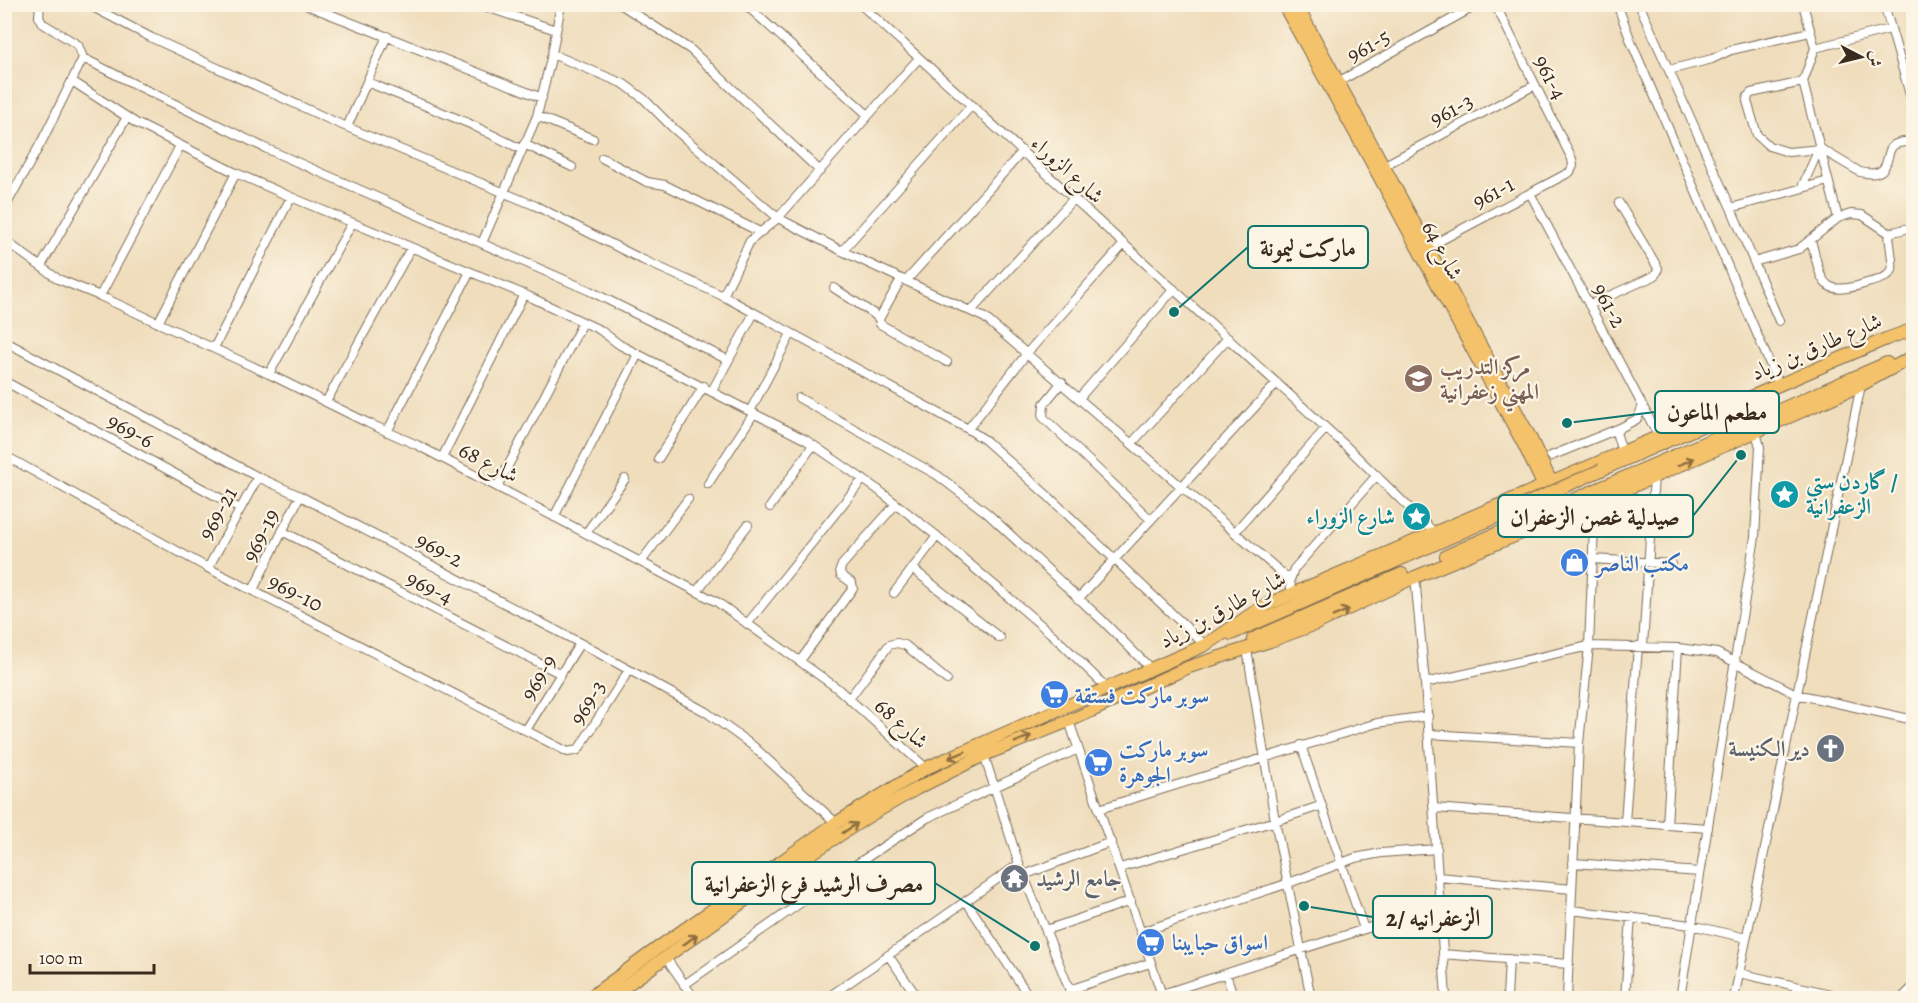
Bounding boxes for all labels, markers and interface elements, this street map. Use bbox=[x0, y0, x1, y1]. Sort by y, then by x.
street label: 961-5 bbox=[1341, 22, 1396, 70]
north arrow bbox=[1831, 27, 1891, 87]
text: ش bbox=[1863, 49, 1887, 68]
street label: 961-4 bbox=[1526, 50, 1574, 105]
street label: 961-3 bbox=[1424, 86, 1478, 134]
street label: شارع الزوراء bbox=[1022, 129, 1111, 213]
street label: 961-1 bbox=[1467, 169, 1520, 216]
street label: شارع 64 bbox=[1412, 216, 1470, 287]
callout: ماركت ليمونة bbox=[1248, 226, 1368, 268]
text: ماركت ليمونة bbox=[1260, 232, 1356, 264]
street label: 961-2 bbox=[1585, 278, 1633, 333]
street label: شارع طارق بن زياد bbox=[1746, 306, 1888, 391]
place label: مركز التدريب المهني زعفرانية bbox=[1440, 352, 1539, 412]
school or university icon: مركز التدريب المهني زعفرانية bbox=[1403, 363, 1435, 395]
callout: مطعم الماعون bbox=[1655, 391, 1779, 433]
text: مطعم الماعون bbox=[1667, 396, 1767, 434]
street label: 969-6 bbox=[102, 406, 159, 456]
street label: شارع 68 bbox=[452, 435, 524, 493]
one-way arrow bbox=[1677, 456, 1695, 468]
place label: گاردن ستي / الزعفرانية bbox=[1806, 467, 1898, 522]
place icon: گاردن ستي / الزعفرانية bbox=[1769, 478, 1801, 510]
street label: 969-21 bbox=[191, 481, 245, 545]
callout: صيدلية غصن الزعفران bbox=[1498, 495, 1693, 537]
place icon: شارع الزوراء bbox=[1400, 500, 1432, 532]
text: صيدلية غصن الزعفران bbox=[1510, 501, 1680, 533]
place label: شارع الزوراء bbox=[1306, 502, 1395, 535]
street label: 969-19 bbox=[235, 504, 287, 567]
street label: 969-2 bbox=[411, 525, 468, 575]
shop icon: مكتب الناصر bbox=[1559, 547, 1591, 579]
place label: مكتب الناصر bbox=[1593, 549, 1689, 579]
street label: 969-4 bbox=[401, 564, 458, 612]
street label: شارع طارق بن زياد bbox=[1154, 564, 1293, 659]
street label: 969-10 bbox=[263, 566, 328, 619]
one-way arrow bbox=[1331, 607, 1349, 618]
street label: 969-9 bbox=[513, 649, 564, 706]
street label: 969-3 bbox=[562, 674, 613, 731]
supermarket icon: سوبر ماركت فستقة bbox=[1038, 679, 1070, 711]
place label: سوبر ماركت فستقة bbox=[1075, 681, 1209, 711]
street label: شارع 68 bbox=[866, 691, 935, 758]
church icon: دير الكنيسة bbox=[1815, 732, 1847, 764]
one-way arrow bbox=[1014, 733, 1032, 744]
place label: دير الكنيسة bbox=[1728, 734, 1810, 764]
place label: سوبر ماركت الجوهرة bbox=[1119, 735, 1208, 790]
supermarket icon: سوبر ماركت الجوهرة bbox=[1082, 746, 1114, 778]
one-way arrow bbox=[948, 749, 966, 761]
one-way arrow bbox=[841, 822, 858, 834]
callout: مصرف الرشيد فرع الزعفرانية bbox=[692, 862, 935, 904]
temple icon: جامع الرشيد bbox=[999, 862, 1031, 894]
place label: جامع الرشيد bbox=[1036, 864, 1122, 899]
text: مصرف الرشيد فرع الزعفرانية bbox=[705, 868, 923, 904]
callout: الزعفرانيه /2 bbox=[1373, 896, 1492, 938]
text: الزعفرانيه /2 bbox=[1386, 902, 1480, 934]
supermarket icon: اسواق حبايبنا bbox=[1135, 926, 1167, 958]
place label: اسواق حبايبنا bbox=[1172, 928, 1268, 958]
one-way arrow bbox=[682, 934, 698, 946]
scale bar bbox=[30, 937, 154, 975]
text: 100 m bbox=[39, 946, 83, 970]

